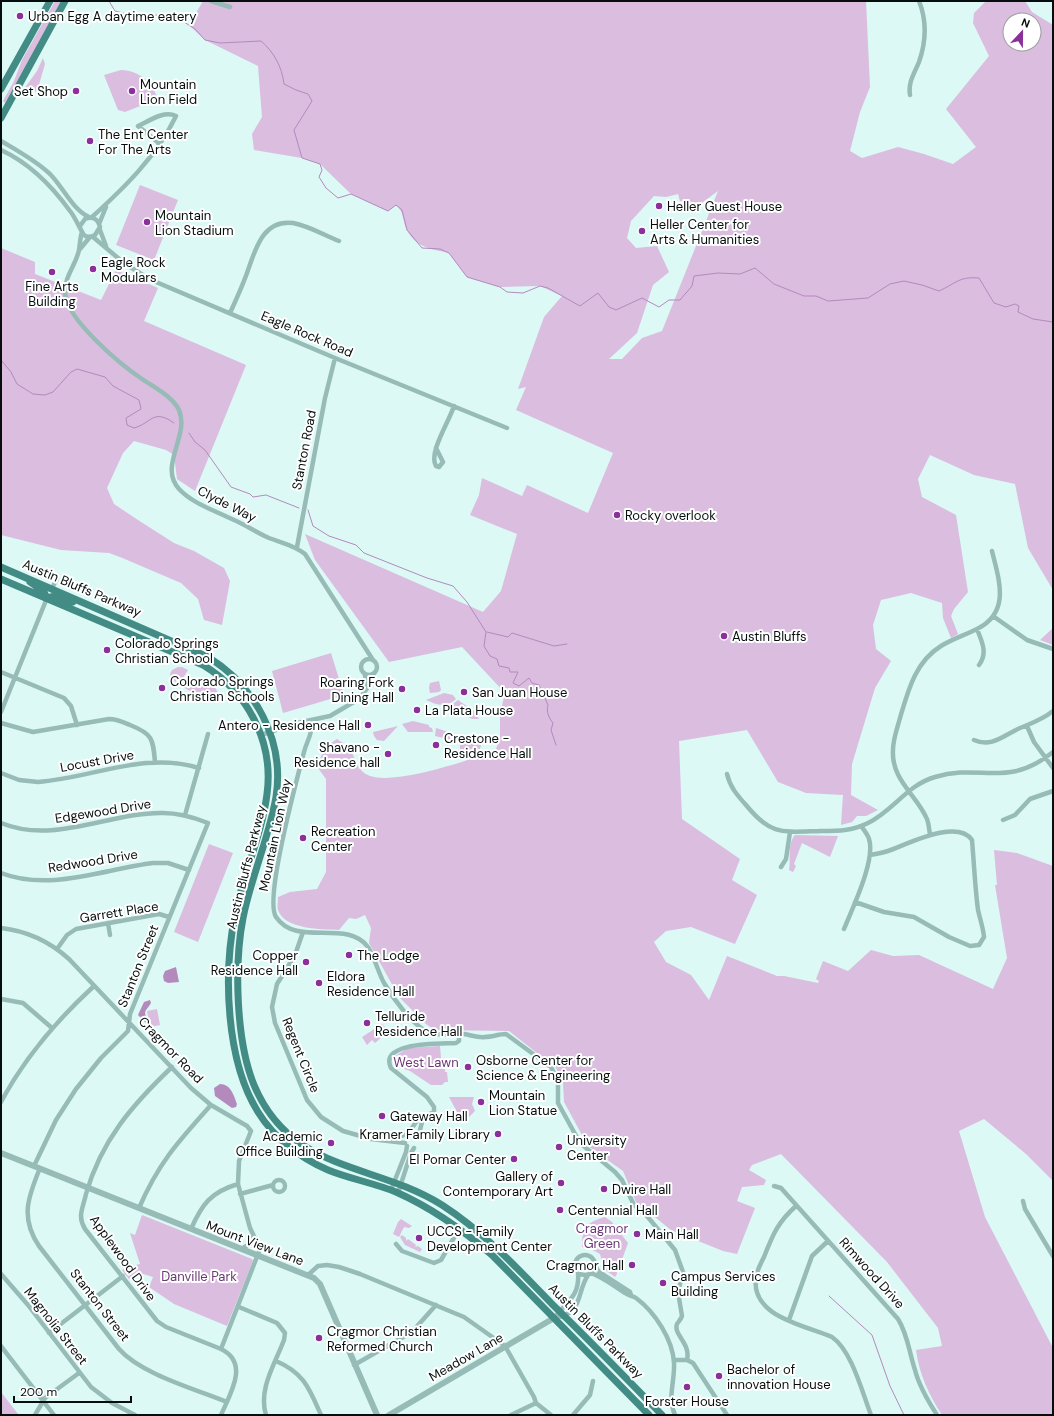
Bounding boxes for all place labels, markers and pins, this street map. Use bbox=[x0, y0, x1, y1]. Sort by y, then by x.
place label: Urban Egg A daytime eatery bbox=[28, 8, 196, 25]
marker: Urban Egg A daytime eatery bbox=[15, 11, 25, 21]
place label: Mountain Lion Field bbox=[140, 76, 197, 108]
place label: Set Shop bbox=[14, 83, 68, 100]
marker: Set Shop bbox=[71, 86, 81, 96]
marker: Mountain Lion Field bbox=[127, 86, 137, 96]
place label: The Ent Center For The Arts bbox=[98, 126, 188, 158]
marker: The Ent Center For The Arts bbox=[85, 136, 95, 146]
place label: Heller Guest House bbox=[667, 198, 782, 215]
marker: Heller Guest House bbox=[654, 201, 664, 211]
place label: Mountain Lion Stadium bbox=[155, 207, 234, 239]
place label: Heller Center for Arts & Humanities bbox=[650, 216, 759, 248]
marker: Mountain Lion Stadium bbox=[142, 217, 152, 227]
marker: Heller Center for Arts & Humanities bbox=[637, 226, 647, 236]
place label: Eagle Rock Modulars bbox=[101, 254, 166, 286]
marker: Eagle Rock Modulars bbox=[88, 264, 98, 274]
marker: Fine Arts Building bbox=[47, 267, 57, 277]
place label: Fine Arts Building bbox=[25, 278, 79, 310]
place label: Rocky overlook bbox=[625, 507, 716, 524]
marker: Rocky overlook bbox=[612, 510, 622, 520]
place label: Austin Bluffs bbox=[732, 628, 807, 645]
marker: Austin Bluffs bbox=[719, 631, 729, 641]
place label: Colorado Springs Christian School bbox=[115, 635, 219, 667]
marker: Colorado Springs Christian School bbox=[102, 645, 112, 655]
place label: Colorado Springs Christian Schools bbox=[170, 673, 274, 705]
place label: Roaring Fork Dining Hall bbox=[320, 674, 394, 706]
marker: Colorado Springs Christian Schools bbox=[157, 683, 167, 693]
marker: Roaring Fork Dining Hall bbox=[397, 684, 407, 694]
place label: San Juan House bbox=[472, 684, 567, 701]
marker: San Juan House bbox=[459, 687, 469, 697]
place label: La Plata House bbox=[425, 702, 513, 719]
marker: La Plata House bbox=[412, 705, 422, 715]
place label: Antero - Residence Hall bbox=[218, 717, 360, 734]
marker: Antero - Residence Hall bbox=[363, 720, 373, 730]
place label: Crestone - Residence Hall bbox=[444, 730, 531, 762]
place label: Shavano - Residence hall bbox=[294, 739, 380, 771]
marker: Crestone - Residence Hall bbox=[431, 740, 441, 750]
marker: Shavano - Residence hall bbox=[383, 749, 393, 759]
place label: Recreation Center bbox=[311, 823, 375, 855]
marker: Recreation Center bbox=[298, 833, 308, 843]
place label: Copper Residence Hall bbox=[211, 947, 298, 979]
place label: The Lodge bbox=[357, 947, 419, 964]
marker: The Lodge bbox=[344, 950, 354, 960]
marker: Copper Residence Hall bbox=[301, 957, 311, 967]
place label: Eldora Residence Hall bbox=[327, 968, 414, 1000]
marker: Eldora Residence Hall bbox=[314, 978, 324, 988]
place label: Telluride Residence Hall bbox=[375, 1008, 462, 1040]
marker: Telluride Residence Hall bbox=[362, 1018, 372, 1028]
place label: Osborne Center for Science & Engineering bbox=[476, 1052, 610, 1084]
marker: Osborne Center for Science & Engineering bbox=[463, 1062, 473, 1072]
place label: Mountain Lion Statue bbox=[489, 1087, 557, 1119]
marker: Mountain Lion Statue bbox=[476, 1097, 486, 1107]
place label: Gateway Hall bbox=[390, 1108, 468, 1125]
marker: Gateway Hall bbox=[377, 1111, 387, 1121]
place label: Kramer Family Library bbox=[359, 1126, 490, 1143]
place label: Academic Office Building bbox=[236, 1128, 323, 1160]
marker: Kramer Family Library bbox=[493, 1129, 503, 1139]
place label: University Center bbox=[567, 1132, 627, 1164]
marker: Academic Office Building bbox=[326, 1138, 336, 1148]
marker: University Center bbox=[554, 1142, 564, 1152]
place label: El Pomar Center bbox=[409, 1151, 506, 1168]
marker: El Pomar Center bbox=[509, 1154, 519, 1164]
place label: Gallery of Contemporary Art bbox=[443, 1168, 554, 1200]
marker: Gallery of Contemporary Art bbox=[556, 1178, 566, 1188]
place label: Dwire Hall bbox=[612, 1181, 671, 1198]
marker: Dwire Hall bbox=[599, 1184, 609, 1194]
place label: Centennial Hall bbox=[568, 1202, 658, 1219]
marker: Centennial Hall bbox=[555, 1205, 565, 1215]
place label: UCCS - Family Development Center bbox=[427, 1223, 552, 1255]
place label: Main Hall bbox=[645, 1226, 699, 1243]
marker: Main Hall bbox=[632, 1229, 642, 1239]
marker: UCCS - Family Development Center bbox=[414, 1233, 424, 1243]
place label: Cragmor Hall bbox=[546, 1257, 624, 1274]
marker: Cragmor Hall bbox=[627, 1260, 637, 1270]
place label: Campus Services Building bbox=[671, 1268, 776, 1300]
marker: Campus Services Building bbox=[658, 1278, 668, 1288]
place label: Cragmor Christian Reformed Church bbox=[327, 1323, 437, 1355]
marker: Cragmor Christian Reformed Church bbox=[314, 1333, 324, 1343]
place label: Bachelor of innovation House bbox=[727, 1361, 831, 1393]
marker: Bachelor of innovation House bbox=[714, 1371, 724, 1381]
marker: Forster House bbox=[682, 1382, 692, 1392]
place label: Forster House bbox=[645, 1393, 729, 1410]

